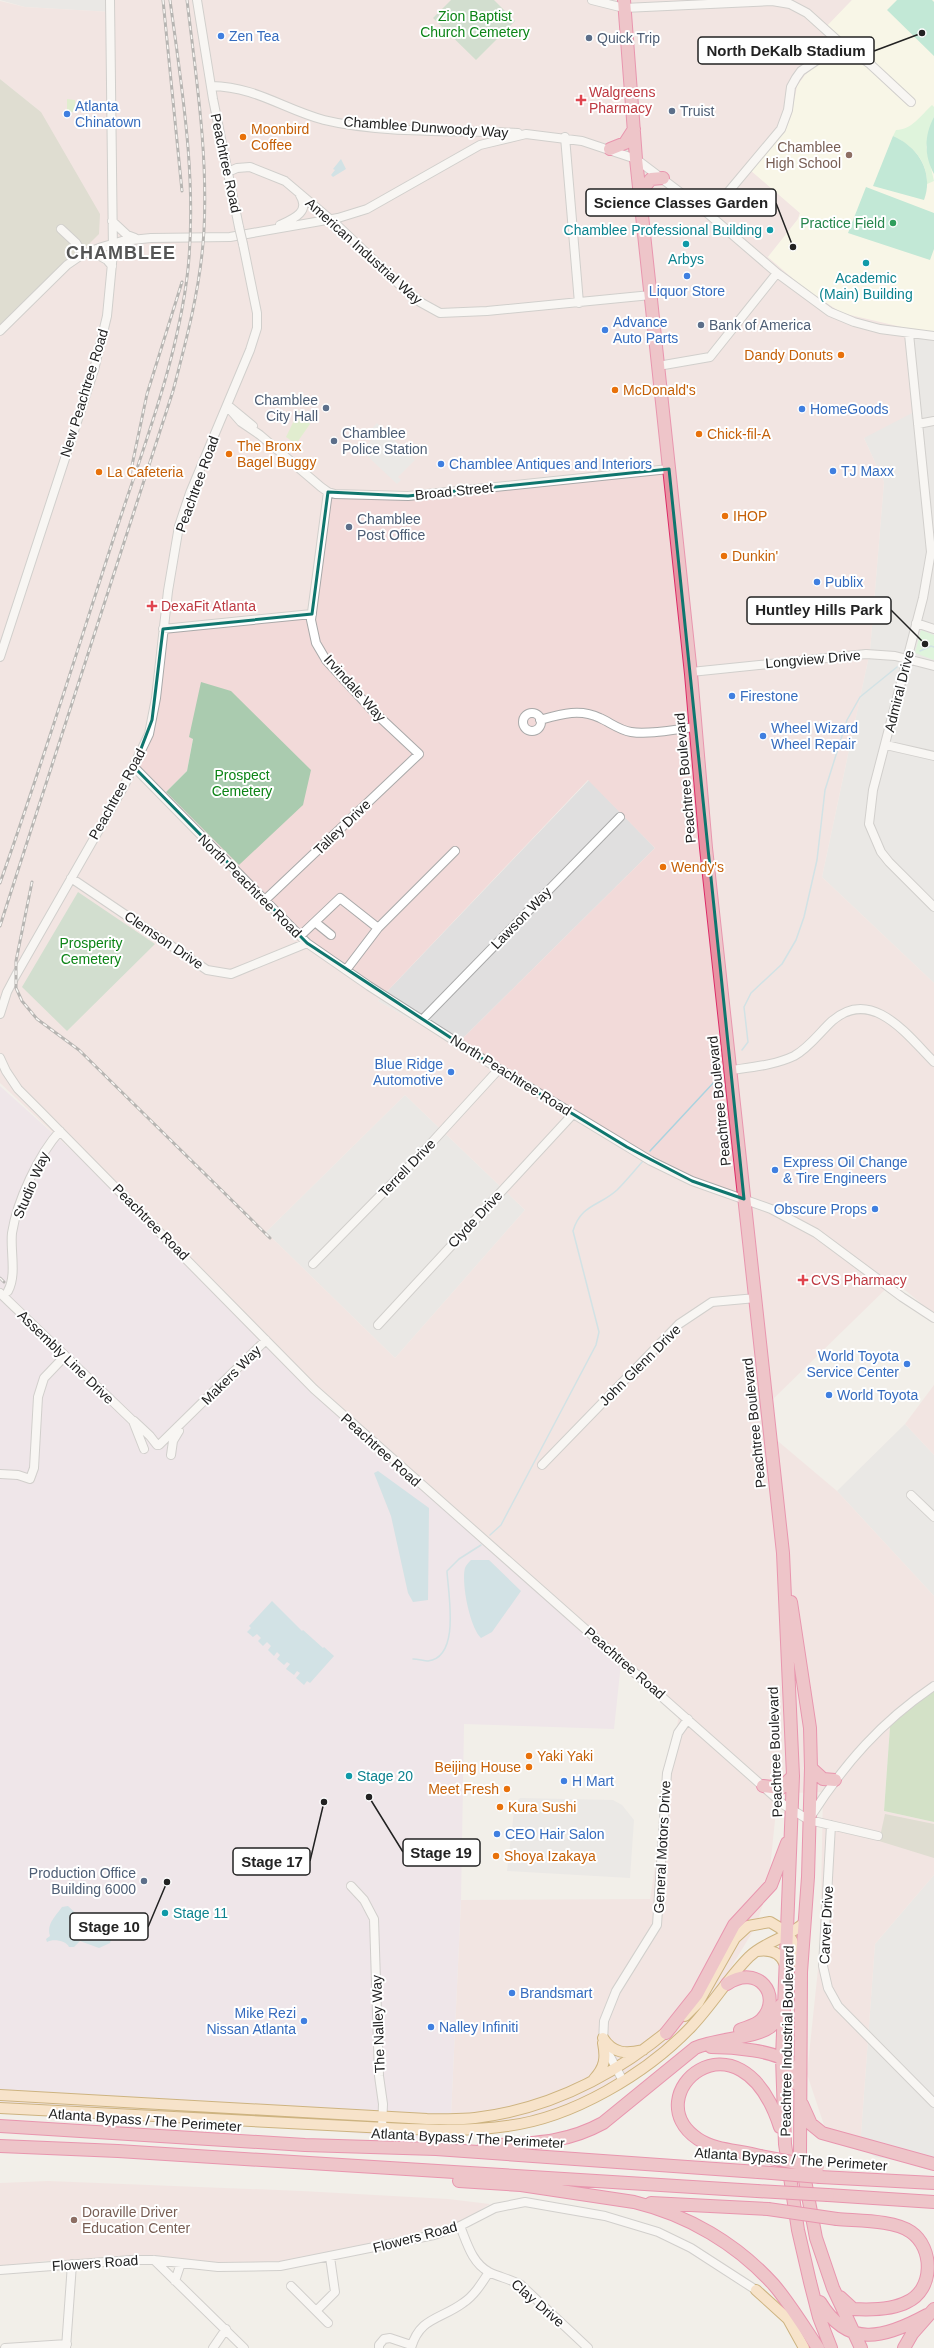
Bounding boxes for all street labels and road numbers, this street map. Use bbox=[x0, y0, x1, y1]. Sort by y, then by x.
street label: Peachtree Road bbox=[208, 112, 244, 214]
street label: Chamblee Dunwoody Way bbox=[343, 113, 509, 141]
street label: American Industrial Way bbox=[302, 194, 426, 308]
street label: New Peachtree Road bbox=[57, 327, 111, 459]
street label: Peachtree Road bbox=[172, 434, 222, 534]
street label: Broad Street bbox=[414, 479, 494, 503]
street label: Longview Drive bbox=[765, 647, 862, 671]
street label: Admiral Drive bbox=[881, 648, 917, 734]
street label: Irvindale Way bbox=[321, 651, 389, 725]
street label: Peachtree Boulevard bbox=[671, 712, 699, 844]
street label: Peachtree Road bbox=[85, 746, 149, 842]
street label: Talley Drive bbox=[310, 796, 374, 858]
street label: North Peachtree Road bbox=[195, 831, 305, 941]
street label: Lawson Way bbox=[488, 884, 554, 952]
street label: Clemson Drive bbox=[121, 908, 207, 972]
street label: North Peachtree Road bbox=[448, 1031, 574, 1119]
street label: Peachtree Boulevard bbox=[704, 1035, 734, 1167]
street label: Terrell Drive bbox=[375, 1135, 439, 1200]
street label: Studio Way bbox=[10, 1149, 52, 1221]
street label: Peachtree Road bbox=[110, 1181, 192, 1263]
street label: Clyde Drive bbox=[444, 1187, 506, 1251]
street label: Assembly Line Drive bbox=[15, 1307, 118, 1407]
street label: John Glenn Drive bbox=[596, 1321, 684, 1409]
street label: Makers Way bbox=[198, 1342, 264, 1408]
street label: Peachtree Boulevard bbox=[739, 1357, 769, 1489]
street label: Peachtree Road bbox=[338, 1410, 424, 1490]
street label: Peachtree Road bbox=[582, 1624, 668, 1702]
street label: Peachtree Boulevard bbox=[765, 1686, 785, 1818]
street label: General Motors Drive bbox=[651, 1780, 673, 1914]
street label: Carver Drive bbox=[816, 1885, 836, 1965]
street label: Peachtree Industrial Boulevard bbox=[777, 1945, 797, 2137]
street label: The Nalley Way bbox=[368, 1975, 388, 2073]
street label: Atlanta Bypass / The Perimeter bbox=[48, 2105, 242, 2135]
street label: Atlanta Bypass / The Perimeter bbox=[371, 2125, 565, 2151]
street label: Atlanta Bypass / The Perimeter bbox=[694, 2144, 888, 2174]
street label: Flowers Road bbox=[371, 2218, 459, 2256]
street label: Flowers Road bbox=[51, 2252, 139, 2274]
street label: Clay Drive bbox=[508, 2276, 568, 2330]

